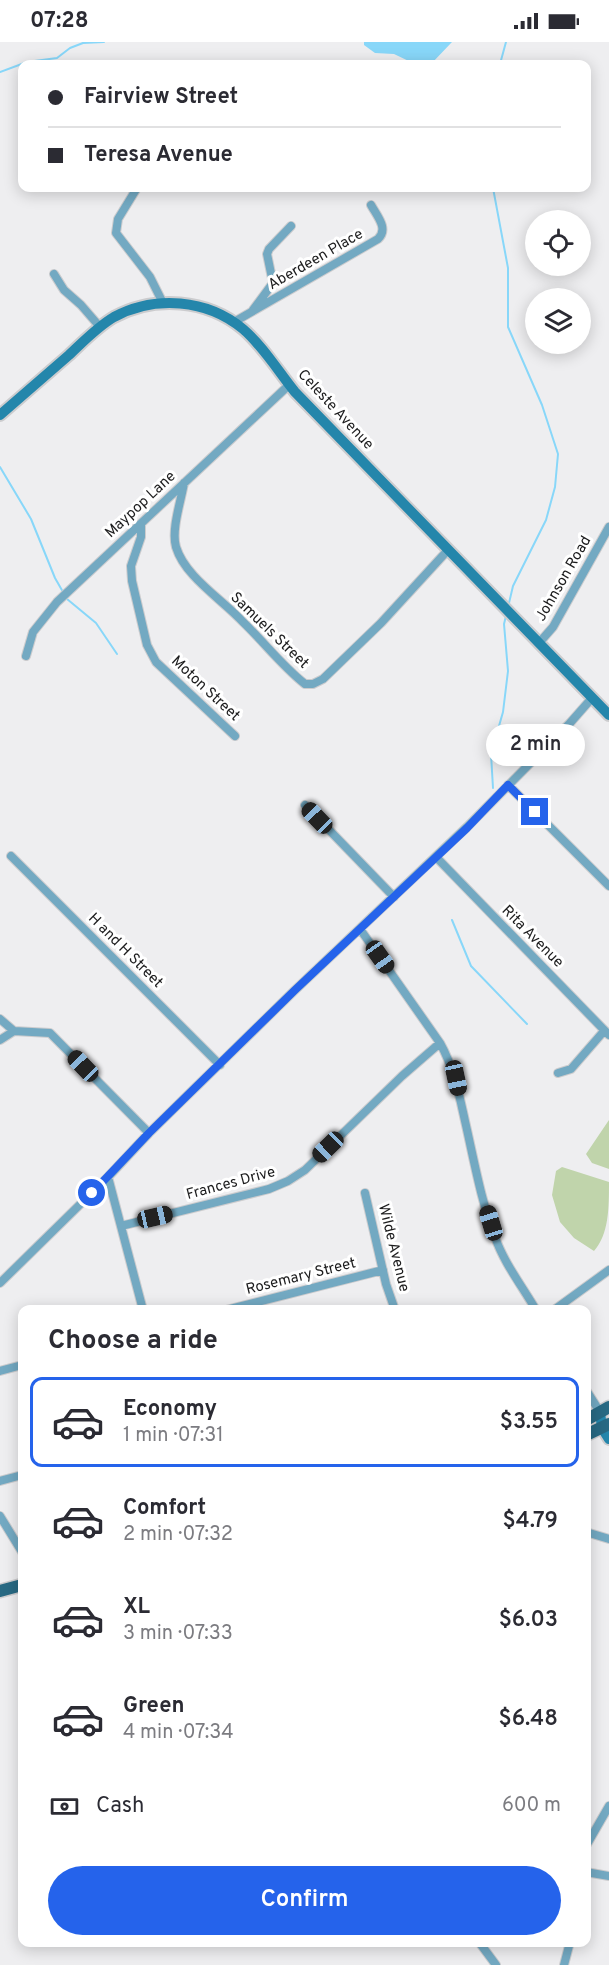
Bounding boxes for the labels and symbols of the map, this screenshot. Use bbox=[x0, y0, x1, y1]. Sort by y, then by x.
street label: Aberdeen Place bbox=[265, 225, 367, 295]
street label: Celeste Avenue bbox=[293, 366, 377, 454]
street label: Maypop Lane bbox=[102, 467, 180, 543]
street label: Johnson Road bbox=[532, 533, 596, 625]
street label: Samuels Street bbox=[226, 589, 312, 673]
street label: Moton Street bbox=[167, 652, 243, 726]
callout: 2 min bbox=[486, 725, 584, 767]
route end bbox=[521, 798, 548, 825]
car bbox=[298, 799, 336, 837]
street label: Rita Avenue bbox=[497, 902, 567, 972]
street label: H and H Street bbox=[84, 910, 166, 992]
car bbox=[362, 937, 398, 977]
car bbox=[64, 1047, 102, 1085]
car bbox=[443, 1059, 469, 1097]
car bbox=[309, 1128, 347, 1166]
street label: Frances Drive bbox=[184, 1163, 278, 1205]
route start bbox=[78, 1179, 105, 1206]
street label: Wilde Avenue bbox=[373, 1202, 413, 1294]
car bbox=[477, 1203, 505, 1243]
car bbox=[135, 1204, 175, 1230]
street label: Rosemary Street bbox=[244, 1254, 358, 1300]

